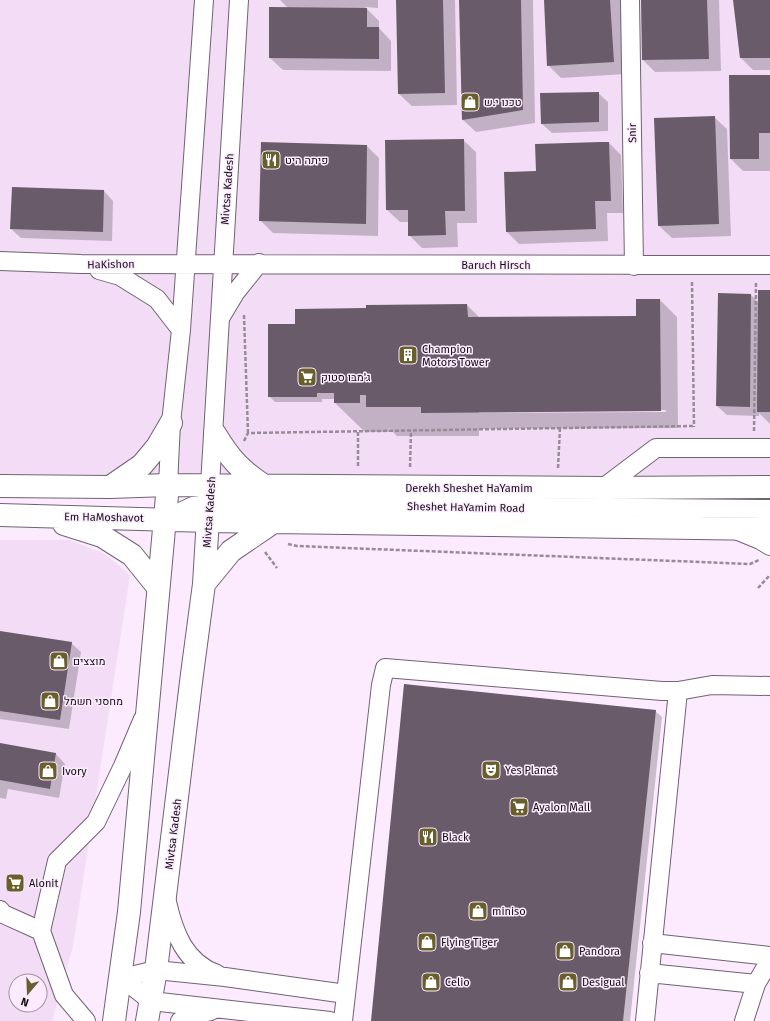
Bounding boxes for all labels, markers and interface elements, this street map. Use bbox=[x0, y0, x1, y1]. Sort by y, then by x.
shop icon: טכנו י.ש bbox=[459, 91, 481, 113]
place label: טכנו י.ש bbox=[484, 96, 522, 109]
street label: Snir bbox=[626, 122, 639, 143]
restaurant icon: פיתה היט bbox=[260, 149, 282, 171]
street label: Mivtsa Kadesh bbox=[219, 153, 236, 225]
place label: פיתה היט bbox=[285, 154, 328, 167]
street label: HaKishon bbox=[87, 258, 135, 271]
street label: Baruch Hirsch bbox=[461, 259, 531, 272]
place label: Champion Motors Tower bbox=[422, 343, 490, 369]
building icon: Champion Motors Tower bbox=[397, 344, 419, 366]
supermarket icon: ג'מבו סטוק bbox=[296, 366, 318, 388]
place label: ג'מבו סטוק bbox=[321, 371, 370, 384]
street label: Mivtsa Kadesh bbox=[201, 476, 218, 548]
street label: Derekh Sheshet HaYamim bbox=[405, 482, 533, 495]
street label: Sheshet HaYamim Road bbox=[407, 500, 525, 515]
street label: Em HaMoshavot bbox=[64, 510, 144, 525]
shop icon: מוצצים bbox=[48, 650, 70, 672]
place label: מוצצים bbox=[73, 655, 106, 668]
shop icon: מחסני חשמל bbox=[39, 690, 61, 712]
place label: מחסני חשמל bbox=[64, 695, 123, 708]
theatre icon: Yes Planet bbox=[480, 759, 502, 781]
shop icon: Ivory bbox=[37, 760, 59, 782]
place label: Yes Planet bbox=[505, 764, 556, 777]
place label: Ivory bbox=[62, 765, 87, 778]
supermarket icon: Ayalon Mall bbox=[508, 796, 530, 818]
street label: Mivtsa Kadesh bbox=[163, 798, 184, 870]
place label: Ayalon Mall bbox=[533, 801, 590, 814]
restaurant icon: Black bbox=[417, 826, 439, 848]
place label: Black bbox=[442, 831, 469, 844]
supermarket icon: Alonit bbox=[4, 872, 26, 894]
place label: Alonit bbox=[29, 877, 58, 890]
shop icon: miniso bbox=[467, 900, 489, 922]
place label: miniso bbox=[492, 905, 526, 918]
shop icon: Flying Tiger bbox=[416, 931, 438, 953]
place label: Flying Tiger bbox=[441, 936, 498, 949]
shop icon: Pandora bbox=[554, 940, 576, 962]
place label: Pandora bbox=[579, 945, 620, 958]
shop icon: Celio bbox=[420, 971, 442, 993]
shop icon: Desigual bbox=[557, 971, 579, 993]
north arrow bbox=[8, 973, 48, 1013]
place label: Celio bbox=[445, 976, 470, 989]
place label: Desigual bbox=[582, 976, 624, 989]
text: N bbox=[19, 995, 30, 1009]

